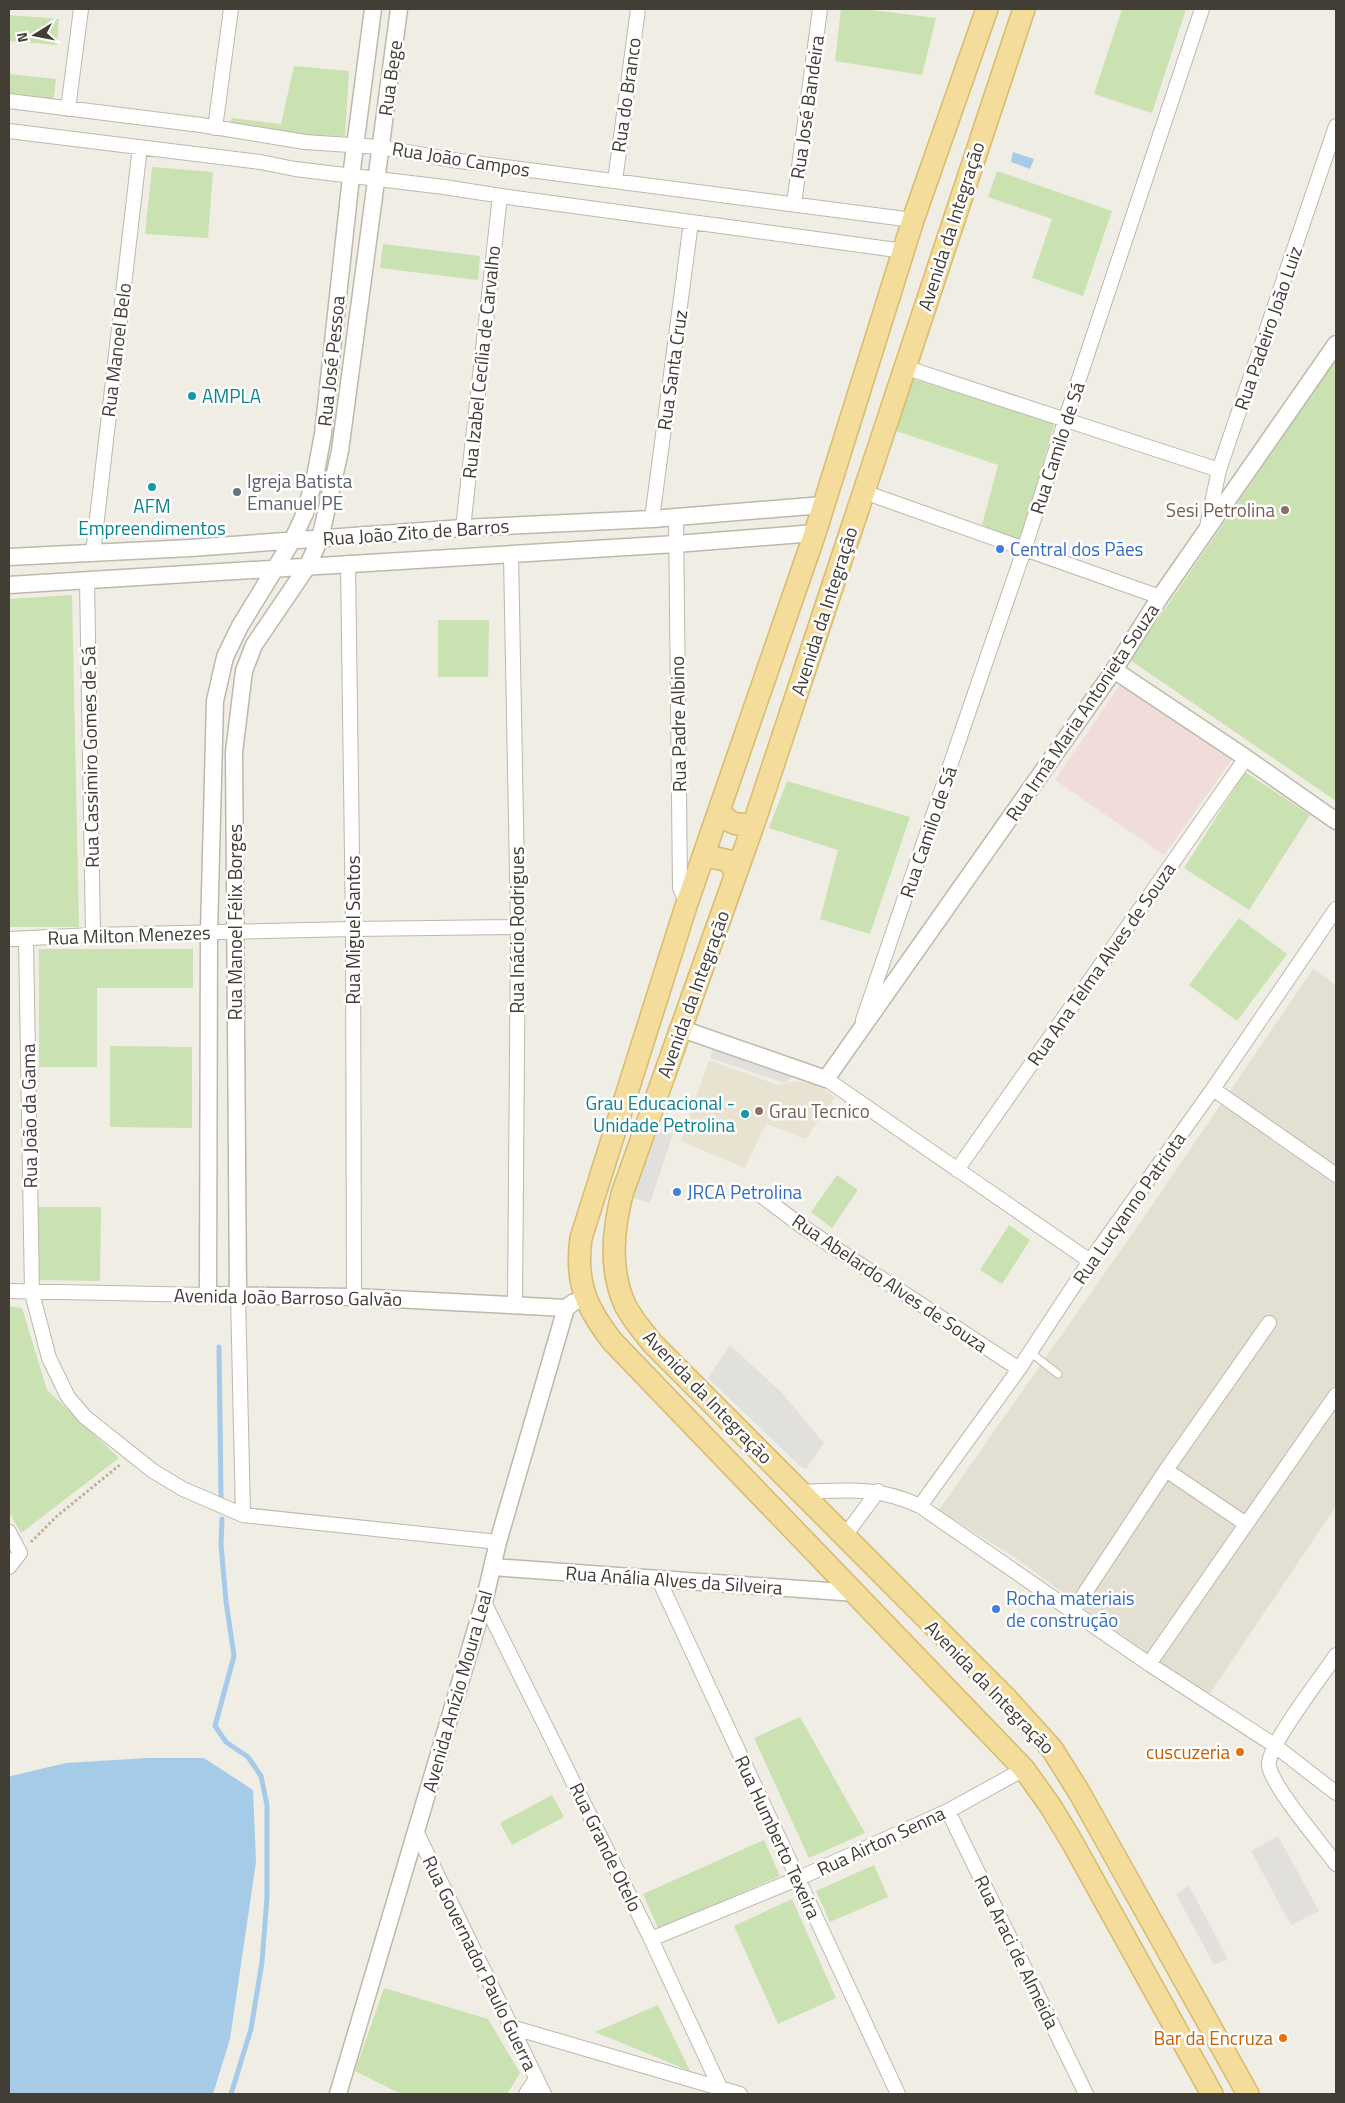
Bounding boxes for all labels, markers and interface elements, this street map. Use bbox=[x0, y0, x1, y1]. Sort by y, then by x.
north arrow bbox=[10, 10, 60, 60]
text: N bbox=[11, 31, 33, 44]
street label: Rua José Bandeira bbox=[782, 33, 831, 181]
street label: Rua do Branco bbox=[603, 36, 648, 154]
street label: Rua Bege bbox=[370, 38, 409, 118]
street label: Rua João Campos bbox=[390, 133, 532, 184]
street label: Avenida da Integração bbox=[910, 138, 992, 314]
street label: Rua Padeiro João Luiz bbox=[1226, 242, 1309, 414]
street label: Rua Izabel Cecília de Carvalho bbox=[454, 244, 507, 480]
street label: Rua Manoel Belo bbox=[93, 281, 138, 419]
street label: Rua José Pessoa bbox=[309, 294, 352, 428]
street label: Rua Santa Cruz bbox=[649, 308, 694, 432]
street label: Rua Camilo de Sá bbox=[1021, 377, 1092, 518]
place label: AMPLA bbox=[202, 381, 261, 410]
marker: AMPLA bbox=[186, 390, 198, 402]
place label: Igreja Batista Emanuel PE bbox=[247, 466, 353, 517]
marker: AFM Empreendimentos bbox=[146, 481, 158, 493]
marker: Igreja Batista Emanuel PE bbox=[231, 486, 243, 498]
place label: AFM Empreendimentos bbox=[78, 491, 226, 542]
place label: Sesi Petrolina bbox=[1166, 495, 1275, 524]
marker: Sesi Petrolina bbox=[1279, 504, 1291, 516]
street label: Rua João Zito de Barros bbox=[322, 511, 510, 552]
street label: Avenida da Integração bbox=[783, 523, 865, 699]
place label: Central dos Pães bbox=[1010, 534, 1144, 563]
marker: Central dos Pães bbox=[994, 543, 1006, 555]
street label: Rua Irmã Maria Antonieta Souza bbox=[998, 597, 1166, 826]
street label: Rua Cassimiro Gomes de Sá bbox=[73, 645, 106, 868]
street label: Rua Padre Albino bbox=[662, 656, 693, 792]
street label: Rua Camilo de Sá bbox=[891, 762, 964, 902]
street label: Rua Manoel Félix Borges bbox=[220, 824, 249, 1020]
street label: Rua Inácio Rodrigues bbox=[502, 846, 531, 1014]
street label: Rua Miguel Santos bbox=[338, 855, 367, 1005]
street label: Rua Ana Telma Alves de Souza bbox=[1019, 856, 1182, 1071]
street label: Avenida da Integração bbox=[649, 906, 736, 1082]
street label: Rua Milton Menezes bbox=[47, 917, 211, 952]
street label: Rua João da Gama bbox=[13, 1043, 44, 1189]
place label: Grau Educacional - Unidade Petrolina bbox=[586, 1088, 735, 1139]
place label: Grau Tecnico bbox=[769, 1096, 870, 1125]
marker: Grau Tecnico bbox=[753, 1105, 765, 1117]
marker: Grau Educacional - Unidade Petrolina bbox=[739, 1108, 751, 1120]
street label: Rua Lucyanno Patriota bbox=[1065, 1125, 1192, 1290]
place label: JRCA Petrolina bbox=[687, 1177, 803, 1206]
marker: JRCA Petrolina bbox=[671, 1186, 683, 1198]
street label: Rua Abelardo Alves de Souza bbox=[787, 1206, 994, 1359]
street label: Avenida João Barroso Galvão bbox=[174, 1280, 402, 1313]
street label: Avenida da Integração bbox=[637, 1323, 780, 1470]
street label: Rua Anália Alves da Silveira bbox=[565, 1557, 784, 1602]
place label: Rocha materiais de construção bbox=[1006, 1583, 1135, 1634]
street label: Avenida Anízio Moura Leal bbox=[414, 1586, 499, 1795]
marker: Rocha materiais de construção bbox=[990, 1603, 1002, 1615]
street label: Avenida da Integração bbox=[919, 1613, 1062, 1760]
place label: cuscuzeria bbox=[1146, 1737, 1230, 1766]
marker: cuscuzeria bbox=[1234, 1746, 1246, 1758]
street label: Rua Humberto Texeira bbox=[728, 1750, 829, 1924]
street label: Rua Grande Otelo bbox=[563, 1777, 650, 1916]
street label: Rua Airton Senna bbox=[812, 1798, 950, 1883]
street label: Rua Governador Paulo Guerra bbox=[416, 1850, 545, 2076]
street label: Rua Araci de Almeida bbox=[968, 1870, 1068, 2034]
place label: Bar da Encruza bbox=[1153, 2023, 1273, 2052]
marker: Bar da Encruza bbox=[1277, 2032, 1289, 2044]

